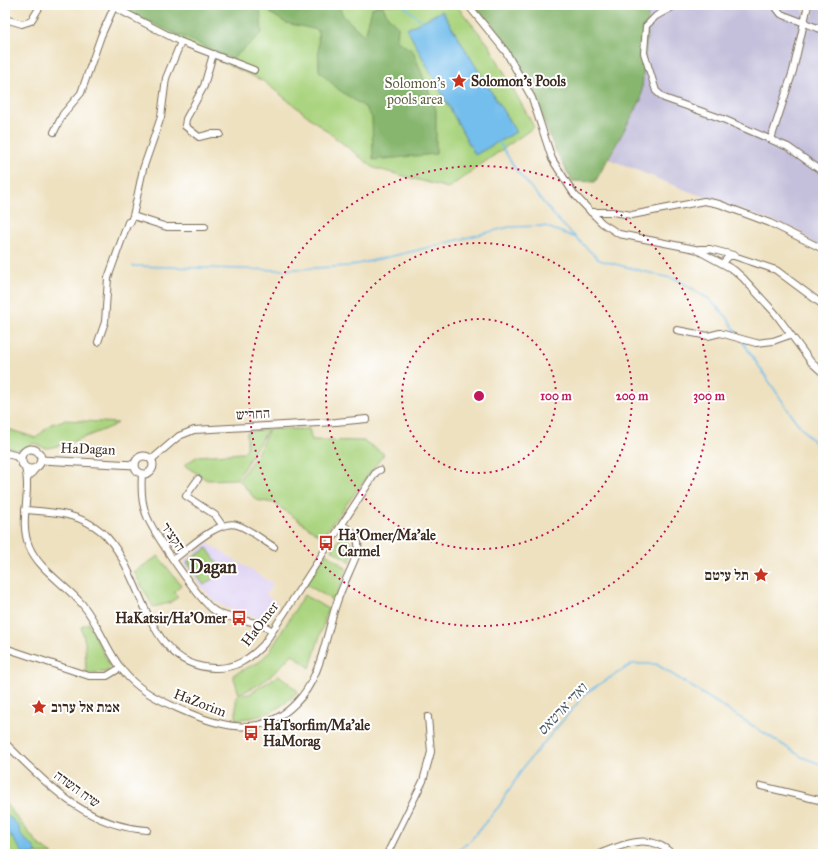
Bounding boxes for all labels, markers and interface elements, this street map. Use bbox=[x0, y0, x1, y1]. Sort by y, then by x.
place icon: Solomon's Pools bbox=[450, 72, 468, 90]
place label: Solomon's Pools bbox=[471, 73, 566, 90]
park label: Solomon's pools area bbox=[385, 75, 445, 108]
centre of rings bbox=[472, 389, 486, 403]
text: 100 m bbox=[540, 389, 573, 403]
text: 200 m bbox=[616, 389, 649, 403]
text: 300 m bbox=[693, 389, 726, 404]
street label: החריש bbox=[235, 405, 271, 423]
street label: HaDagan bbox=[60, 440, 116, 458]
street label: הקציר bbox=[157, 519, 189, 555]
place label: Ha'Omer/Ma'ale Carmel bbox=[338, 527, 436, 560]
bus stop icon: Ha'Omer/Ma'ale Carmel bbox=[317, 534, 335, 552]
district label: Dagan bbox=[189, 556, 237, 579]
place icon: תל עיטם bbox=[752, 566, 770, 584]
place label: תל עיטם bbox=[705, 567, 749, 584]
street label: HaOmer bbox=[238, 598, 283, 650]
bus stop icon: HaKatsir/Ha'Omer bbox=[230, 609, 248, 627]
place label: HaKatsir/Ha'Omer bbox=[115, 610, 228, 627]
water label: ואדי ארטאס bbox=[533, 679, 591, 739]
street label: HaZorim bbox=[171, 685, 229, 721]
place icon: אמת אל ערוב bbox=[30, 698, 48, 716]
place label: אמת אל ערוב bbox=[51, 699, 120, 716]
place label: HaTsorfim/Ma'ale HaMorag bbox=[263, 717, 370, 751]
bus stop icon: HaTsorfim/Ma'ale HaMorag bbox=[242, 724, 260, 742]
street label: שיח השדה bbox=[51, 767, 104, 812]

